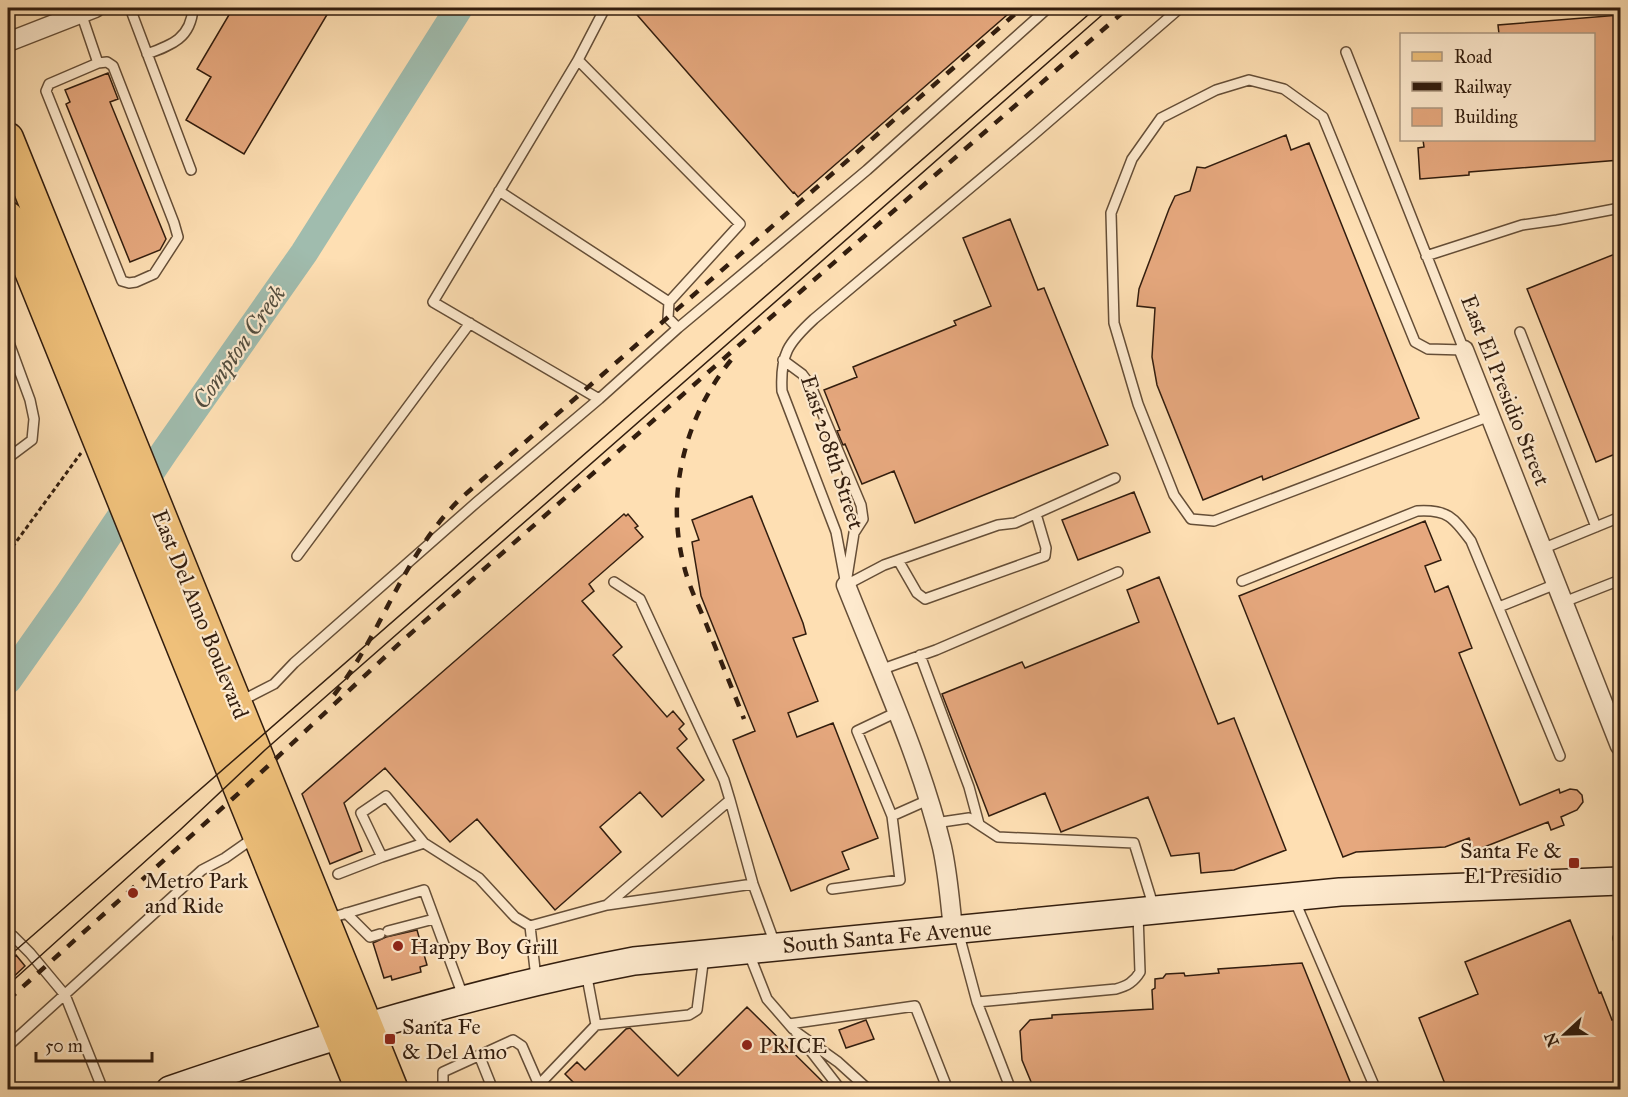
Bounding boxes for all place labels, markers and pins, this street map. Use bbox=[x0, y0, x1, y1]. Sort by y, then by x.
place label: Santa Fe & El Presidio bbox=[1460, 837, 1562, 889]
marker: Santa Fe & El Presidio bbox=[1567, 856, 1581, 870]
place label: Metro Park and Ride bbox=[145, 867, 249, 919]
marker: Metro Park and Ride bbox=[126, 886, 140, 900]
place label: Happy Boy Grill bbox=[410, 933, 558, 960]
marker: Happy Boy Grill bbox=[391, 939, 405, 953]
place label: Santa Fe & Del Amo bbox=[402, 1013, 507, 1065]
marker: Santa Fe & Del Amo bbox=[383, 1032, 397, 1046]
place label: PRICE bbox=[759, 1032, 827, 1059]
marker: PRICE bbox=[740, 1038, 754, 1052]

